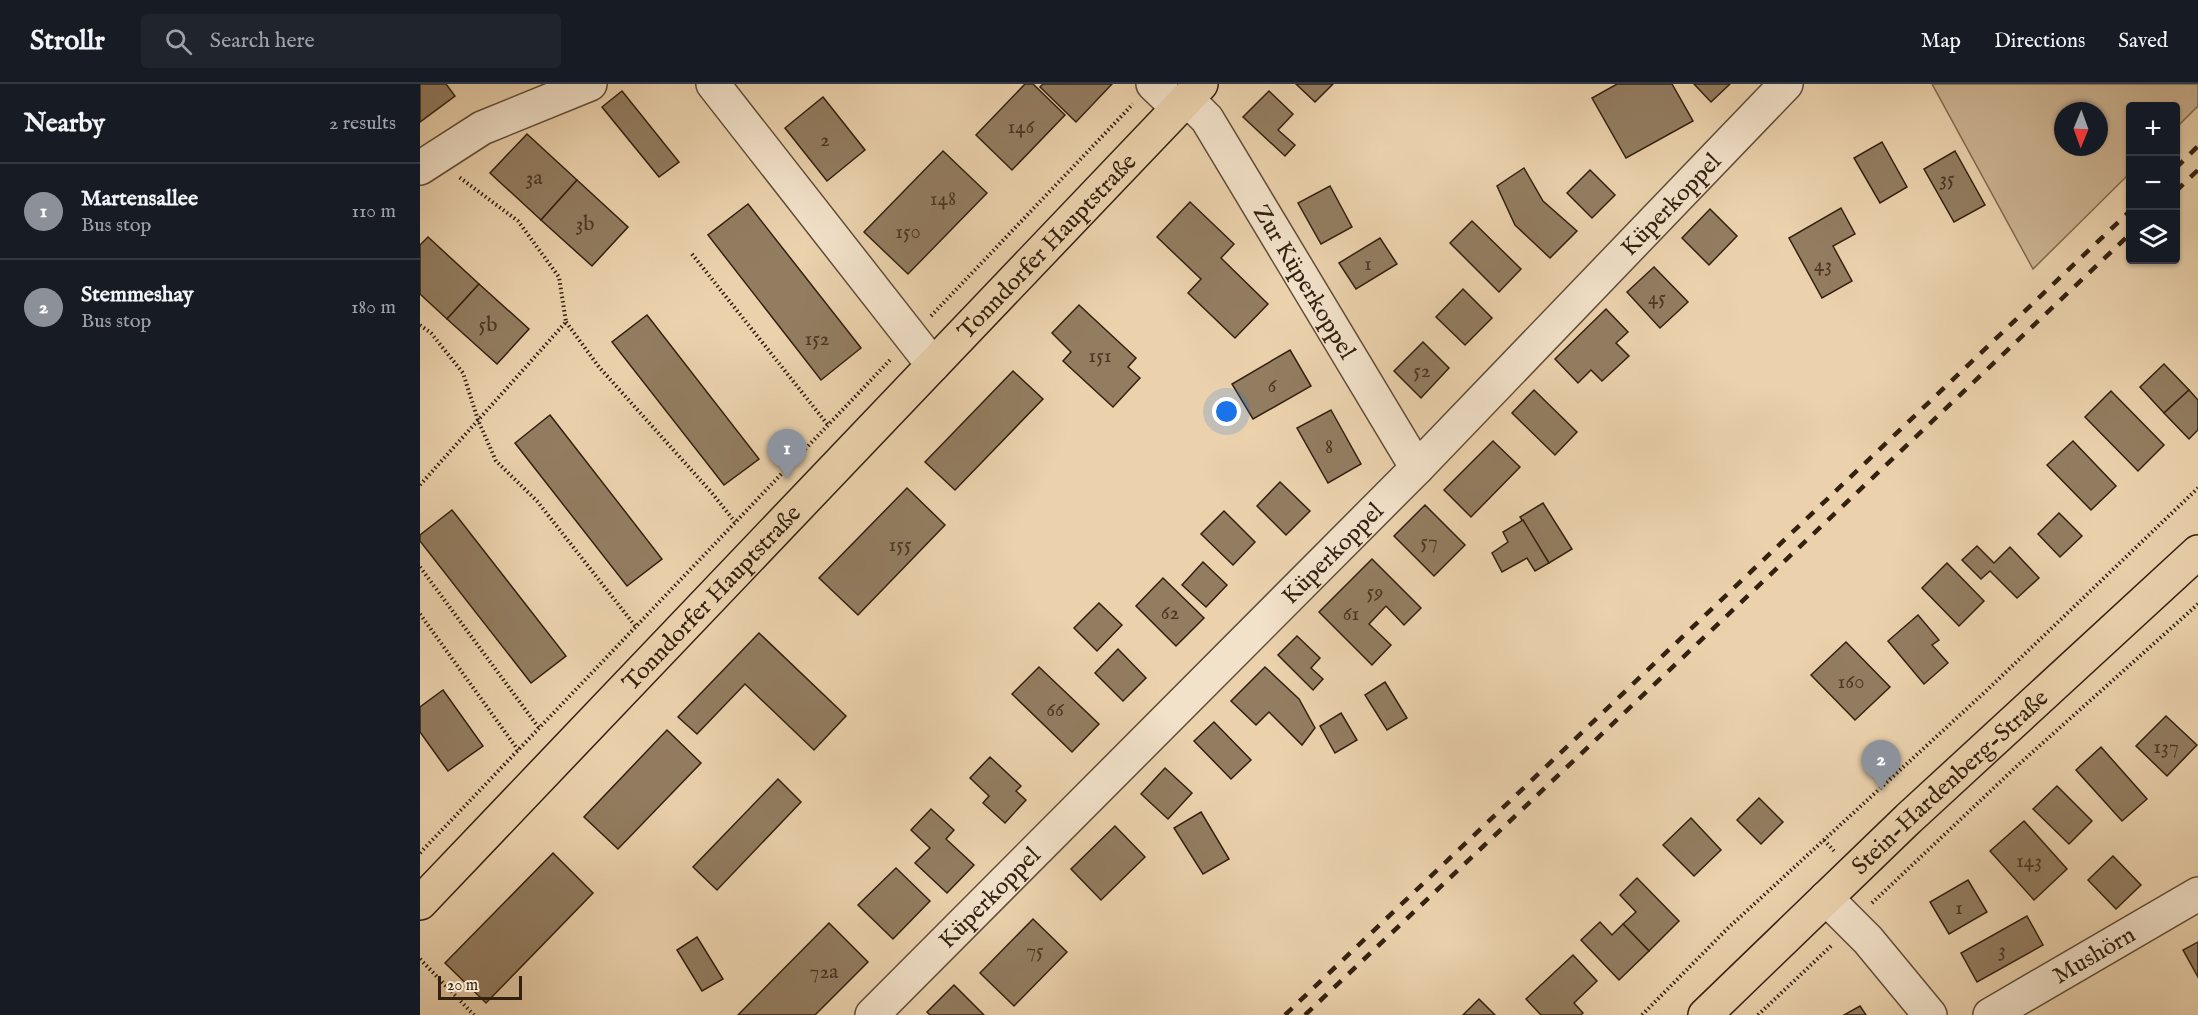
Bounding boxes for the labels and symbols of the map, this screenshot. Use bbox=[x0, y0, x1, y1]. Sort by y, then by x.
north arrow bbox=[2054, 102, 2108, 156]
house number: 146 bbox=[1008, 114, 1036, 141]
house number: 2 bbox=[820, 127, 830, 154]
street label: Tonndorfer Hauptstraße bbox=[952, 147, 1144, 347]
street label: Küperkoppel bbox=[1615, 147, 1729, 263]
house number: 3a bbox=[526, 165, 543, 192]
house number: 35 bbox=[1939, 166, 1955, 193]
house number: 148 bbox=[930, 186, 956, 213]
street label: Zur Küperkoppel bbox=[1245, 199, 1362, 366]
house number: 3b bbox=[575, 211, 595, 238]
house number: 150 bbox=[895, 219, 921, 246]
house number: 1 bbox=[1364, 251, 1372, 278]
house number: 43 bbox=[1814, 252, 1832, 279]
house number: 45 bbox=[1648, 285, 1666, 312]
house number: 5b bbox=[479, 312, 497, 339]
house number: 152 bbox=[804, 326, 830, 353]
house number: 151 bbox=[1088, 343, 1112, 370]
house number: 52 bbox=[1413, 358, 1431, 385]
house number: 6 bbox=[1268, 373, 1278, 400]
your location bbox=[1212, 397, 1241, 426]
pin: 1 bbox=[768, 430, 806, 479]
house number: 8 bbox=[1325, 434, 1333, 461]
street label: Küperkoppel bbox=[1276, 496, 1391, 612]
street label: Tonndorfer Hauptstraße bbox=[616, 499, 808, 698]
house number: 57 bbox=[1420, 529, 1438, 556]
house number: 155 bbox=[888, 532, 912, 559]
house number: 59 bbox=[1367, 579, 1383, 606]
house number: 62 bbox=[1161, 600, 1180, 627]
house number: 61 bbox=[1343, 601, 1359, 628]
house number: 160 bbox=[1838, 669, 1865, 696]
street label: Stein-Hardenberg-Straße bbox=[1846, 683, 2056, 882]
house number: 66 bbox=[1046, 697, 1065, 724]
house number: 137 bbox=[2153, 734, 2179, 761]
pin: 2 bbox=[1862, 740, 1900, 790]
street label: Küperkoppel bbox=[933, 841, 1048, 956]
house number: 143 bbox=[2016, 848, 2042, 875]
house number: 1 bbox=[1955, 895, 1963, 922]
street label: Mushörn bbox=[2048, 920, 2142, 992]
house number: 3 bbox=[1998, 937, 2006, 964]
house number: 75 bbox=[1026, 938, 1044, 965]
house number: 72a bbox=[810, 959, 839, 986]
scale bar bbox=[438, 973, 522, 1000]

